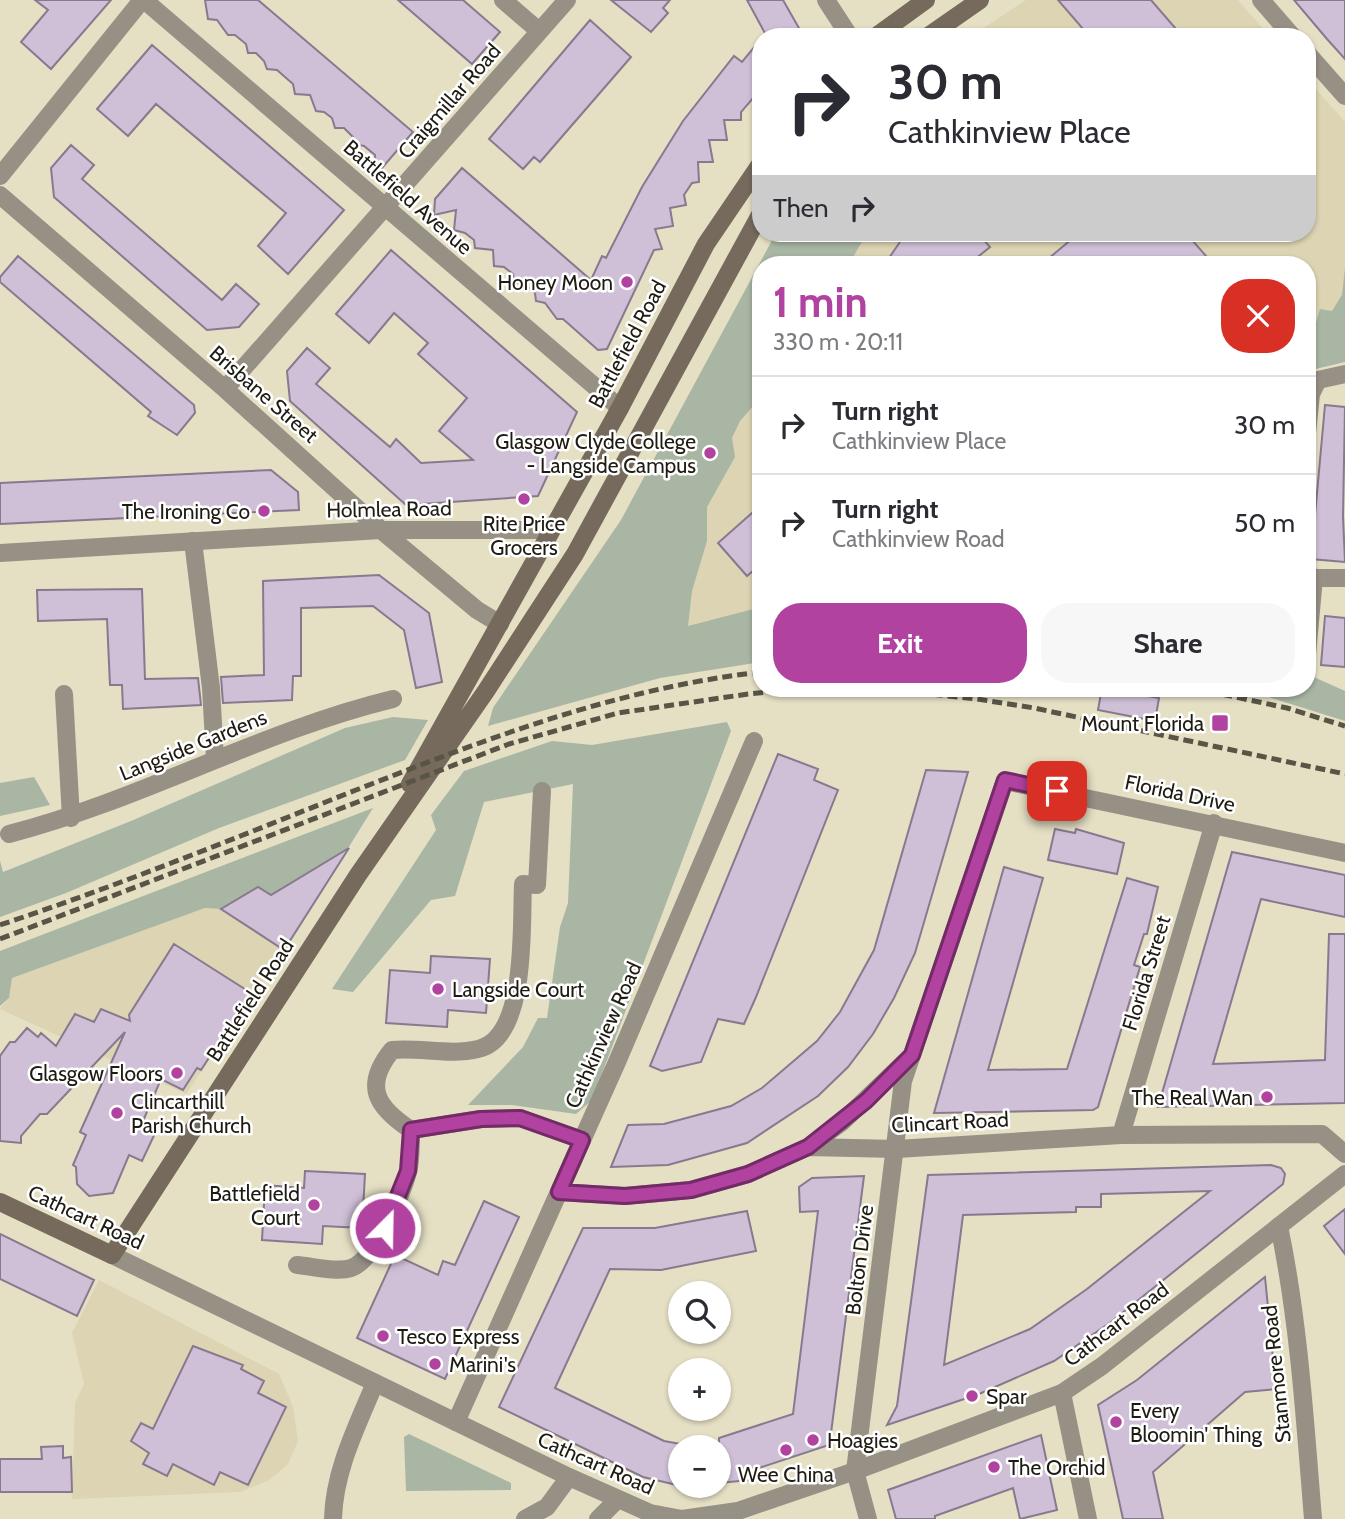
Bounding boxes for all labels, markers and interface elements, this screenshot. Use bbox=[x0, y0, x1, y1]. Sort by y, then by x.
street label: Craigmillar Road bbox=[392, 38, 506, 164]
text: 30 m bbox=[888, 52, 1003, 111]
icon: right bbox=[773, 56, 864, 147]
text: Cathkinview Place bbox=[888, 112, 1131, 151]
street label: Battlefield Avenue bbox=[339, 134, 478, 260]
icon: right bbox=[843, 189, 881, 227]
text: Then bbox=[773, 192, 829, 224]
place label: Honey Moon bbox=[498, 270, 613, 295]
marker: Honey Moon bbox=[619, 274, 635, 290]
street label: Battlefield Road bbox=[583, 276, 671, 412]
text: 1 min bbox=[773, 276, 868, 328]
button: close bbox=[1221, 279, 1295, 353]
text: 330 m · 20:11 bbox=[773, 328, 903, 356]
street label: Brisbane Street bbox=[205, 340, 323, 448]
text: Turn right bbox=[832, 395, 938, 427]
icon: right bbox=[773, 406, 811, 444]
text: 30 m bbox=[1234, 409, 1295, 441]
text: Cathkinview Place bbox=[832, 427, 1006, 455]
place label: Glasgow Clyde College - Langside Campus bbox=[495, 429, 696, 478]
marker: Glasgow Clyde College - Langside Campus bbox=[702, 445, 718, 461]
marker: Rite Price Grocers bbox=[516, 491, 532, 507]
text: Turn right bbox=[832, 493, 938, 525]
street label: Holmlea Road bbox=[326, 495, 452, 523]
place label: The Ironing Co bbox=[122, 499, 250, 524]
marker: The Ironing Co bbox=[256, 503, 272, 519]
icon: right bbox=[773, 504, 811, 542]
text: 50 m bbox=[1234, 507, 1295, 539]
place label: Rite Price Grocers bbox=[483, 511, 565, 560]
text: Cathkinview Road bbox=[832, 525, 1005, 553]
button: Exit bbox=[773, 603, 1027, 683]
button: Share bbox=[1041, 603, 1295, 683]
street label: Langside Gardens bbox=[116, 704, 270, 786]
place label: Mount Florida bbox=[1081, 711, 1204, 736]
marker: Mount Florida bbox=[1210, 713, 1230, 733]
pin bbox=[1027, 761, 1087, 821]
street label: Florida Drive bbox=[1123, 769, 1238, 817]
icon: arrive bbox=[1038, 772, 1076, 810]
street label: Florida Street bbox=[1117, 912, 1175, 1034]
street label: Battlefield Road bbox=[201, 934, 299, 1066]
street label: Cathkinview Road bbox=[560, 958, 646, 1112]
place label: Langside Court bbox=[452, 977, 584, 1002]
marker: Langside Court bbox=[430, 981, 446, 997]
place label: Glasgow Floors bbox=[29, 1061, 163, 1086]
marker: Glasgow Floors bbox=[169, 1065, 185, 1081]
place label: The Real Wan bbox=[1131, 1085, 1253, 1110]
place label: Clincarthill Parish Church bbox=[131, 1089, 251, 1138]
marker: The Real Wan bbox=[1259, 1089, 1275, 1105]
marker: Clincarthill Parish Church bbox=[109, 1105, 125, 1121]
street label: Clincart Road bbox=[891, 1106, 1009, 1138]
street label: Cathcart Road bbox=[24, 1179, 148, 1255]
place label: Battlefield Court bbox=[209, 1181, 300, 1230]
position arrow bbox=[348, 1191, 422, 1265]
marker: Battlefield Court bbox=[306, 1197, 322, 1213]
street label: Bolton Drive bbox=[840, 1203, 878, 1317]
street label: Cathcart Road bbox=[1059, 1276, 1173, 1372]
map controls bbox=[668, 1281, 731, 1498]
button: search bbox=[668, 1281, 731, 1344]
street label: Stanmore Road bbox=[1256, 1304, 1296, 1444]
place label: Tesco Express bbox=[397, 1324, 520, 1349]
marker: Tesco Express bbox=[375, 1328, 391, 1344]
place label: Marini's bbox=[449, 1352, 516, 1377]
marker: Marini's bbox=[427, 1356, 443, 1372]
button: + bbox=[668, 1358, 731, 1421]
place label: Spar bbox=[986, 1384, 1027, 1409]
marker: Spar bbox=[964, 1388, 980, 1404]
place label: Every Bloomin' Thing bbox=[1130, 1398, 1263, 1447]
marker: Every Bloomin' Thing bbox=[1108, 1414, 1124, 1430]
street label: Cathcart Road bbox=[534, 1426, 658, 1500]
place label: Hoagies bbox=[827, 1428, 898, 1453]
marker: Hoagies bbox=[805, 1432, 821, 1448]
button: − bbox=[668, 1435, 731, 1498]
marker: Wee China bbox=[778, 1442, 794, 1458]
place label: The Orchid bbox=[1008, 1455, 1105, 1480]
marker: The Orchid bbox=[986, 1459, 1002, 1475]
place label: Wee China bbox=[738, 1462, 834, 1487]

